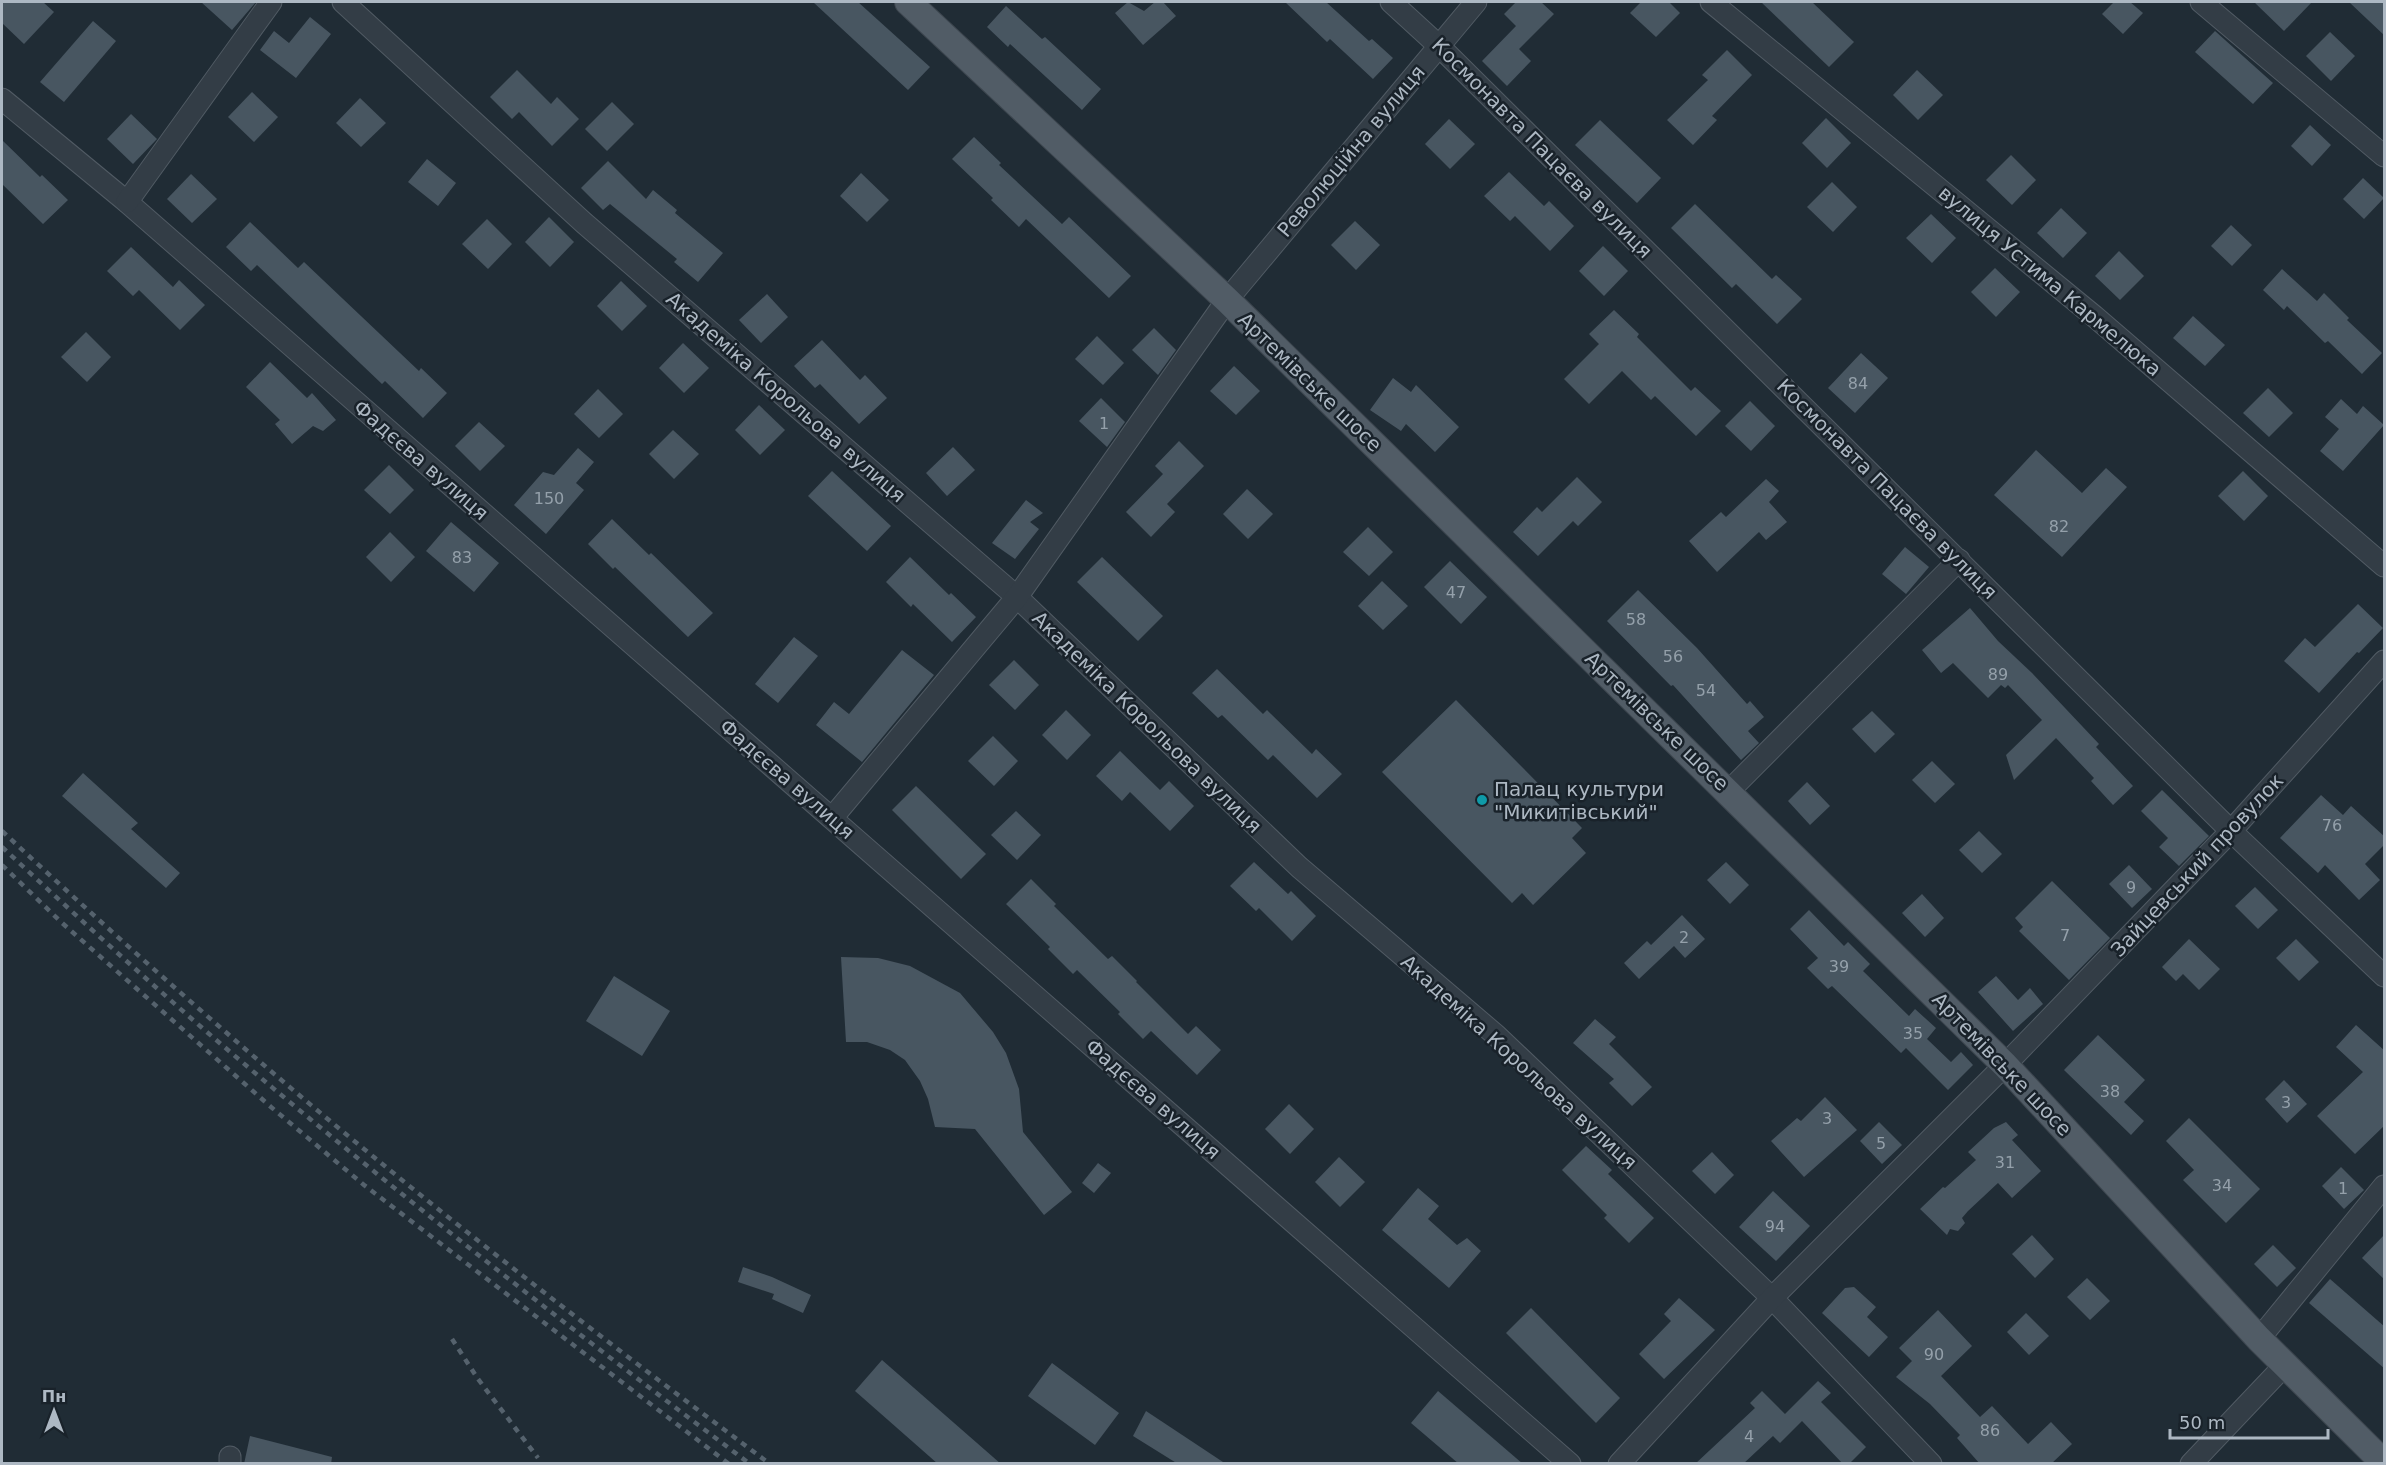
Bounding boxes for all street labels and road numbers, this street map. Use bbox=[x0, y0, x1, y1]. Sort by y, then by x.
street label: Космонавта Пацаєва вулиця bbox=[1427, 33, 1657, 263]
street label: Революційна вулиця bbox=[1272, 60, 1430, 242]
street label: вулиця Устима Кармелюка bbox=[1934, 181, 2166, 381]
street label: Академіка Корольова вулиця bbox=[661, 287, 911, 507]
street label: Артемівське шосе bbox=[1233, 307, 1387, 457]
street label: Космонавта Пацаєва вулиця bbox=[1772, 374, 2002, 604]
street label: Фадєєва вулиця bbox=[349, 395, 493, 525]
street label: Академіка Корольова вулиця bbox=[1027, 606, 1267, 838]
street label: Артемівське шосе bbox=[1580, 646, 1734, 796]
street label: Фадєєва вулиця bbox=[715, 714, 859, 844]
street label: Зайцевський провулок bbox=[2106, 768, 2288, 962]
street label: Академіка Корольова вулиця bbox=[1396, 950, 1642, 1174]
street label: Артемівське шосе bbox=[1927, 987, 2077, 1141]
street label: Фадєєва вулиця bbox=[1081, 1034, 1225, 1164]

